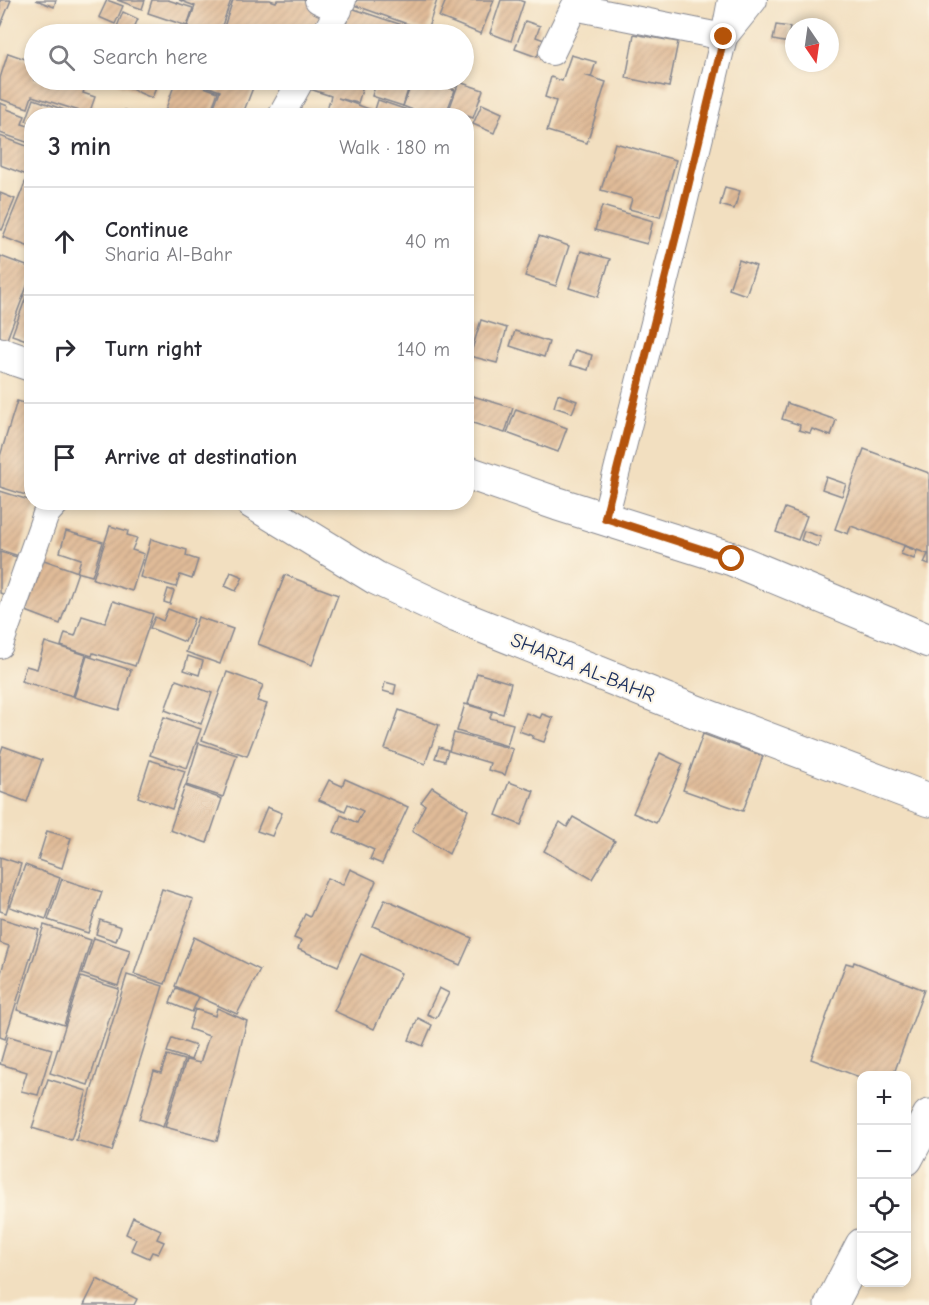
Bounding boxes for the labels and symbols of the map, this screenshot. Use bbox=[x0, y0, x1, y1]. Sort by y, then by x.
north arrow bbox=[785, 18, 839, 72]
route end bbox=[710, 23, 736, 49]
route start bbox=[718, 545, 744, 571]
street label: SHARIA AL-BAHR bbox=[507, 628, 658, 707]

